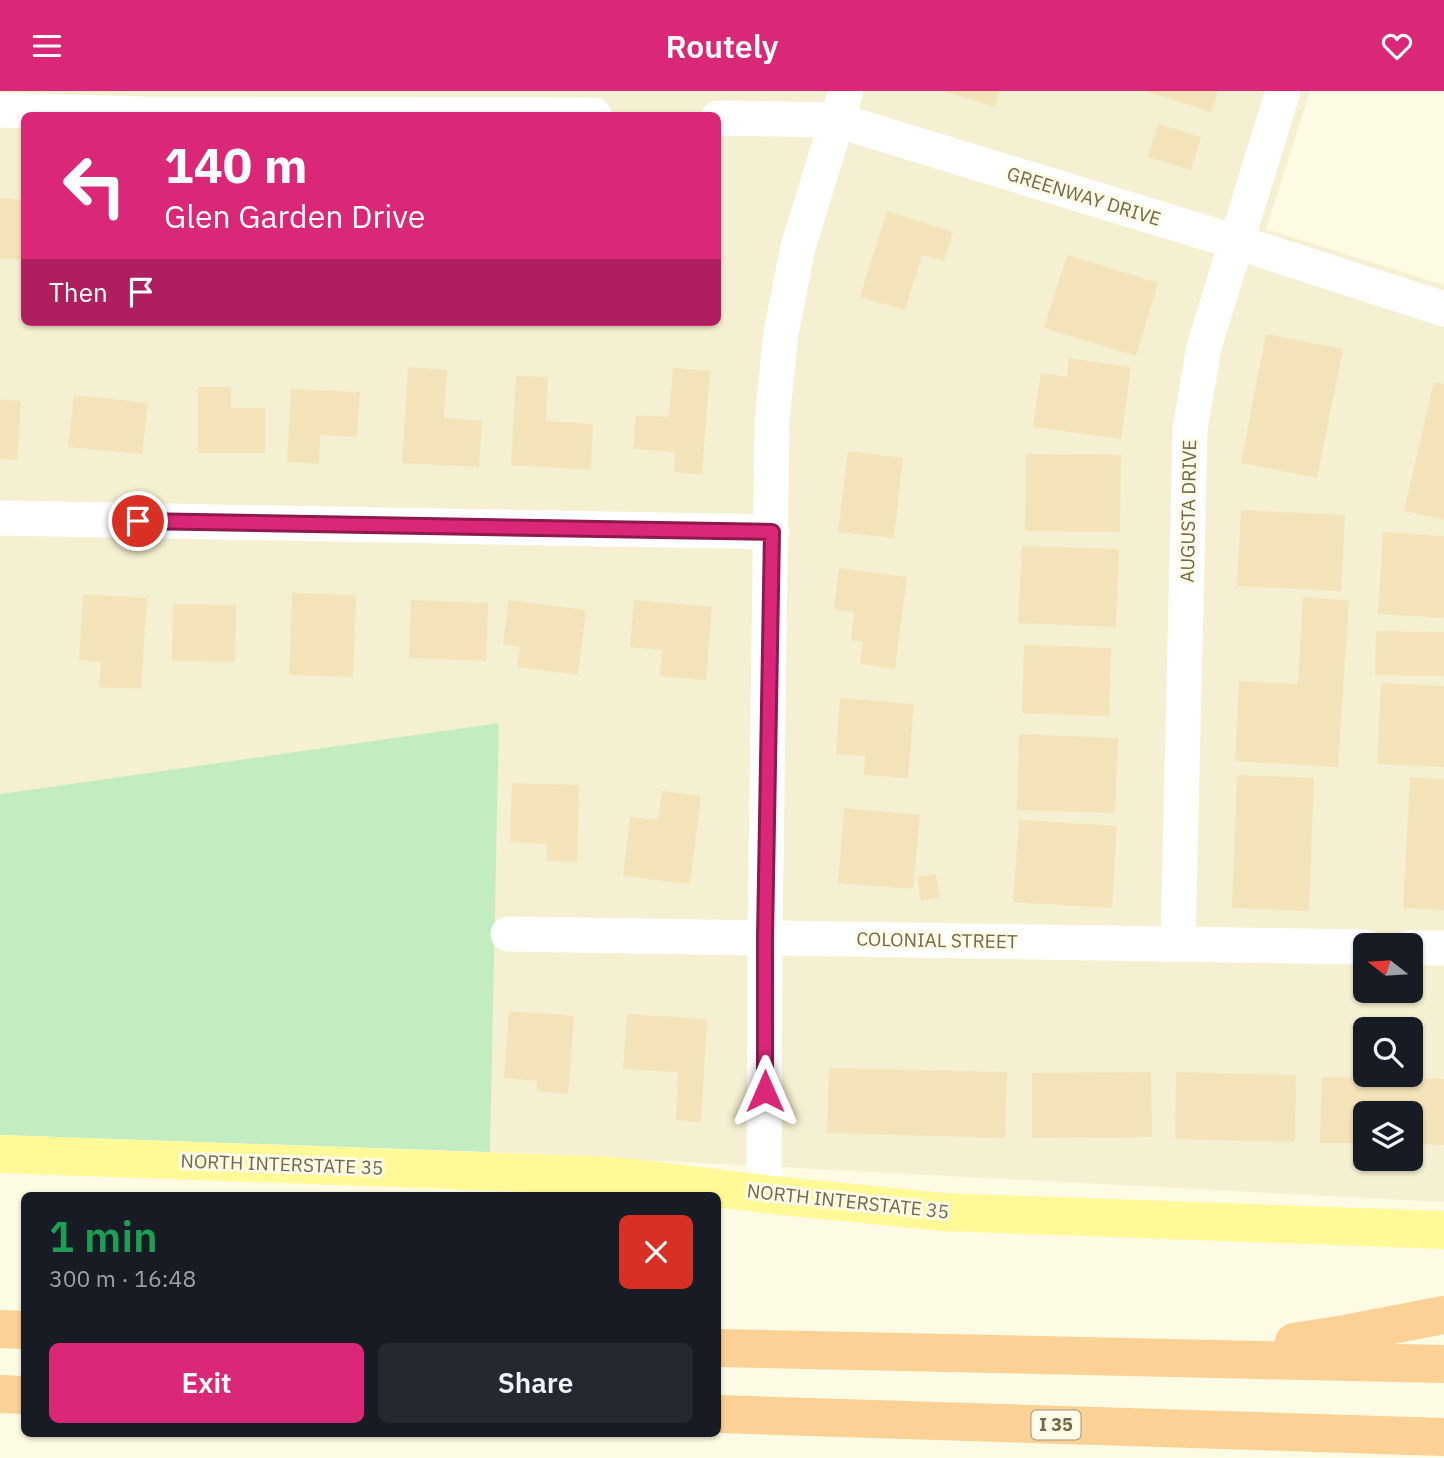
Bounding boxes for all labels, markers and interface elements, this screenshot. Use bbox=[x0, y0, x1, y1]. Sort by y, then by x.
text: Routely bbox=[665, 25, 779, 67]
icon: menu bbox=[28, 27, 66, 65]
icon: heart bbox=[1378, 27, 1416, 65]
text: 140 m bbox=[164, 133, 308, 196]
icon: left bbox=[49, 140, 140, 231]
street label: GREENWAY DRIVE bbox=[1004, 161, 1164, 231]
text: Glen Garden Drive bbox=[164, 195, 425, 237]
icon: arrive bbox=[122, 273, 160, 311]
text: Then bbox=[49, 275, 108, 309]
street label: AUGUSTA DRIVE bbox=[1175, 439, 1201, 583]
pin bbox=[108, 491, 168, 551]
icon: arrive bbox=[119, 502, 157, 540]
street label: COLONIAL STREET bbox=[856, 927, 1018, 953]
north arrow bbox=[1353, 933, 1423, 1003]
map controls bbox=[1353, 933, 1423, 1171]
button: search bbox=[1353, 1017, 1423, 1087]
position arrow bbox=[728, 1054, 802, 1128]
button: layers bbox=[1353, 1101, 1423, 1171]
street label: NORTH INTERSTATE 35 bbox=[180, 1148, 384, 1180]
street label: NORTH INTERSTATE 35 bbox=[746, 1178, 950, 1224]
text: 1 min bbox=[49, 1209, 158, 1264]
button: close bbox=[619, 1215, 693, 1289]
text: 300 m · 16:48 bbox=[49, 1263, 196, 1293]
button: Exit bbox=[49, 1343, 364, 1423]
button: Share bbox=[378, 1343, 693, 1423]
road number: I 35 bbox=[1032, 1411, 1080, 1440]

